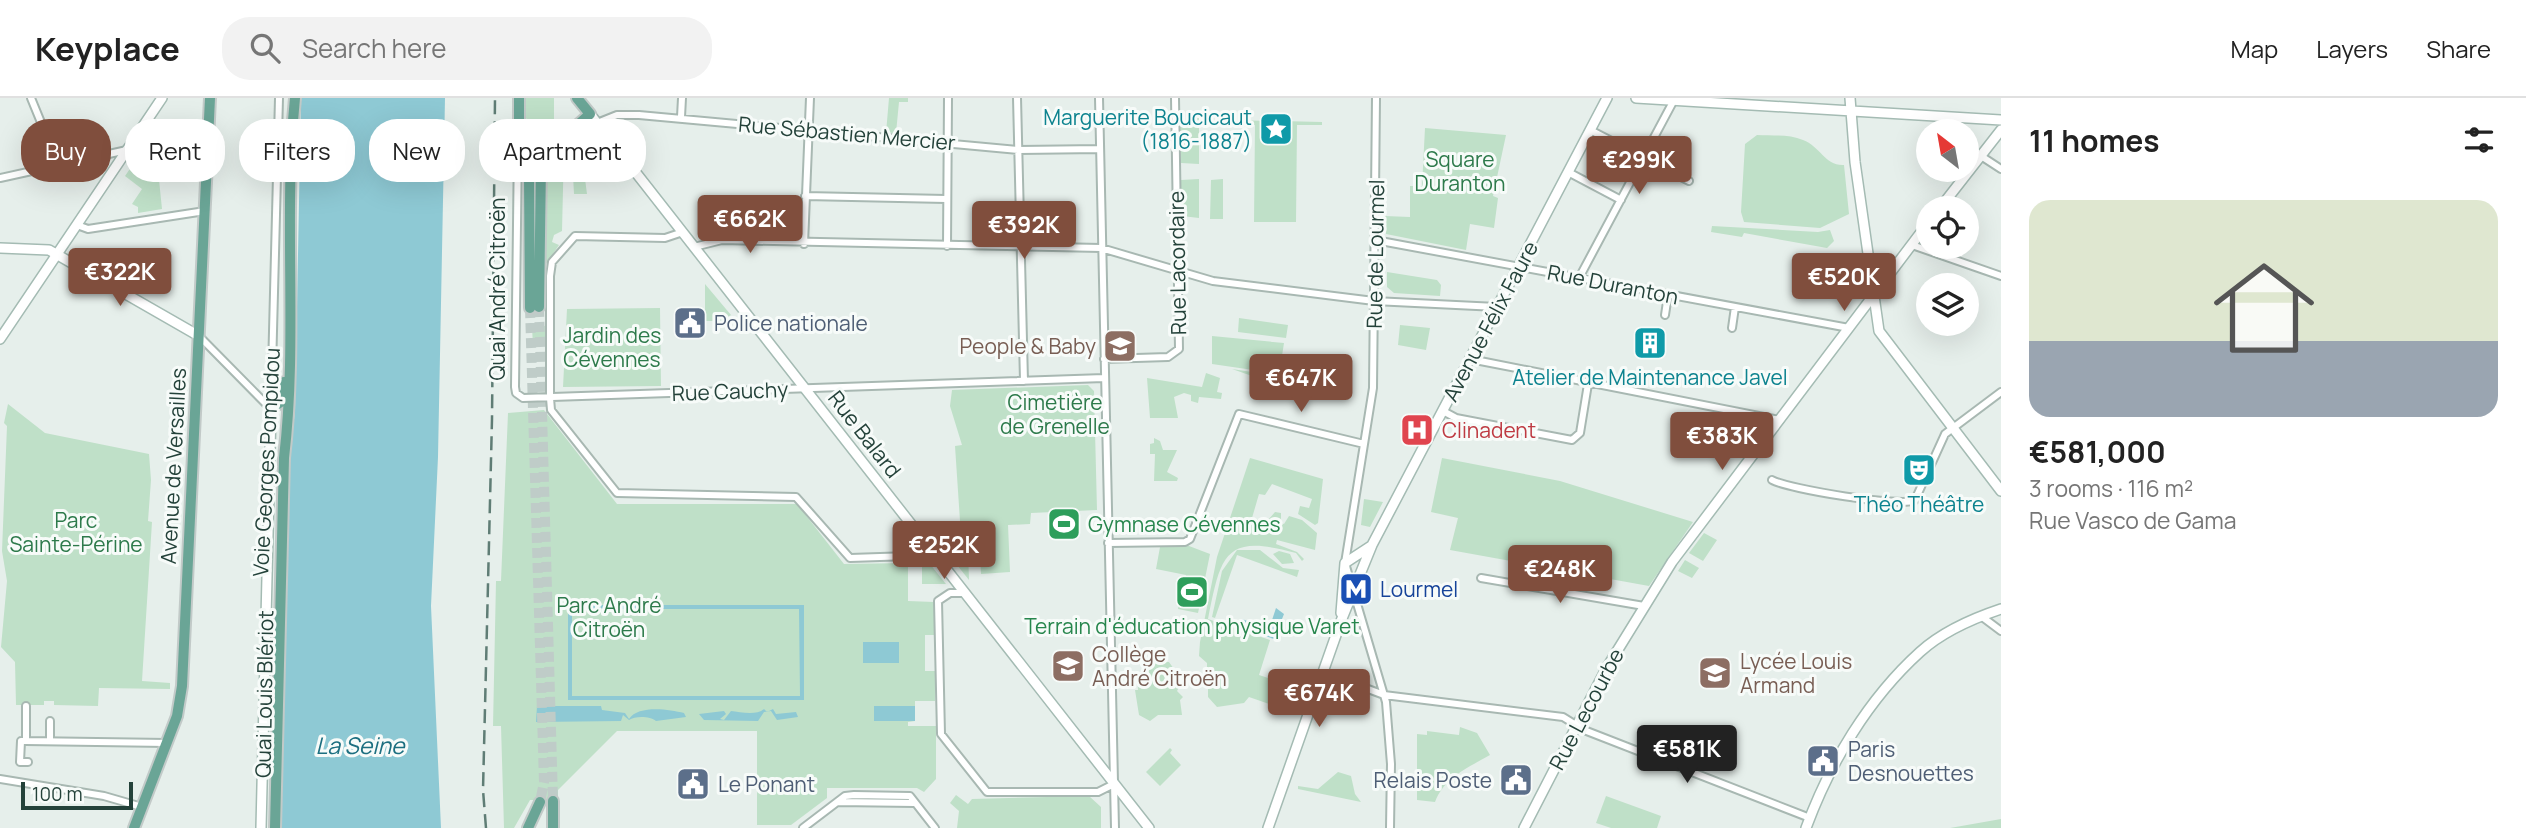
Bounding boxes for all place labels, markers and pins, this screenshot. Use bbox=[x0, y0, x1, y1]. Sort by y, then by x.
place label: Marguerite Boucicaut (1816-1887) bbox=[1043, 103, 1252, 155]
place icon: Marguerite Boucicaut (1816-1887) bbox=[1257, 110, 1295, 148]
pin: €299K bbox=[1590, 136, 1688, 196]
pin: €662K bbox=[701, 195, 799, 255]
pin: €392K bbox=[975, 202, 1073, 261]
pin: €322K bbox=[71, 248, 169, 308]
pin: €520K bbox=[1795, 254, 1893, 313]
public building icon: Police nationale bbox=[671, 304, 709, 342]
place label: Police nationale bbox=[714, 309, 868, 337]
building icon: Atelier de Maintenance Javel bbox=[1631, 324, 1669, 362]
school or university icon: People & Baby bbox=[1101, 327, 1139, 365]
place label: People & Baby bbox=[960, 332, 1096, 360]
pin: €647K bbox=[1252, 354, 1350, 414]
place label: Atelier de Maintenance Javel bbox=[1512, 363, 1788, 391]
hospital icon: Clinadent bbox=[1398, 411, 1436, 449]
pin: €383K bbox=[1673, 412, 1771, 472]
place label: Clinadent bbox=[1442, 416, 1536, 444]
theatre icon: Théo Théâtre bbox=[1900, 451, 1938, 489]
place label: Théo Théâtre bbox=[1854, 490, 1984, 518]
sports icon: Gymnase Cévennes bbox=[1045, 505, 1083, 543]
place label: Gymnase Cévennes bbox=[1088, 510, 1281, 538]
pin: €252K bbox=[895, 522, 993, 581]
pin: €248K bbox=[1511, 546, 1609, 605]
metro station icon: Lourmel bbox=[1337, 570, 1375, 608]
sports icon: Terrain d'éducation physique Varet bbox=[1173, 573, 1211, 611]
place label: Lourmel bbox=[1380, 575, 1458, 603]
place label: Terrain d'éducation physique Varet bbox=[1024, 612, 1360, 640]
place label: Collège André Citroën bbox=[1092, 640, 1227, 692]
school or university icon: Collège André Citroën bbox=[1049, 647, 1087, 685]
place label: Lycée Louis Armand bbox=[1740, 647, 1852, 699]
school or university icon: Lycée Louis Armand bbox=[1696, 654, 1734, 692]
pin: €674K bbox=[1270, 670, 1368, 729]
pin: €581K bbox=[1638, 726, 1736, 785]
place label: Paris Desnouettes bbox=[1848, 735, 1974, 787]
public building icon: Paris Desnouettes bbox=[1804, 742, 1842, 780]
public building icon: Relais Poste bbox=[1497, 761, 1535, 799]
public building icon: Le Ponant bbox=[674, 765, 712, 803]
place label: Relais Poste bbox=[1374, 766, 1492, 794]
place label: Le Ponant bbox=[718, 770, 815, 798]

